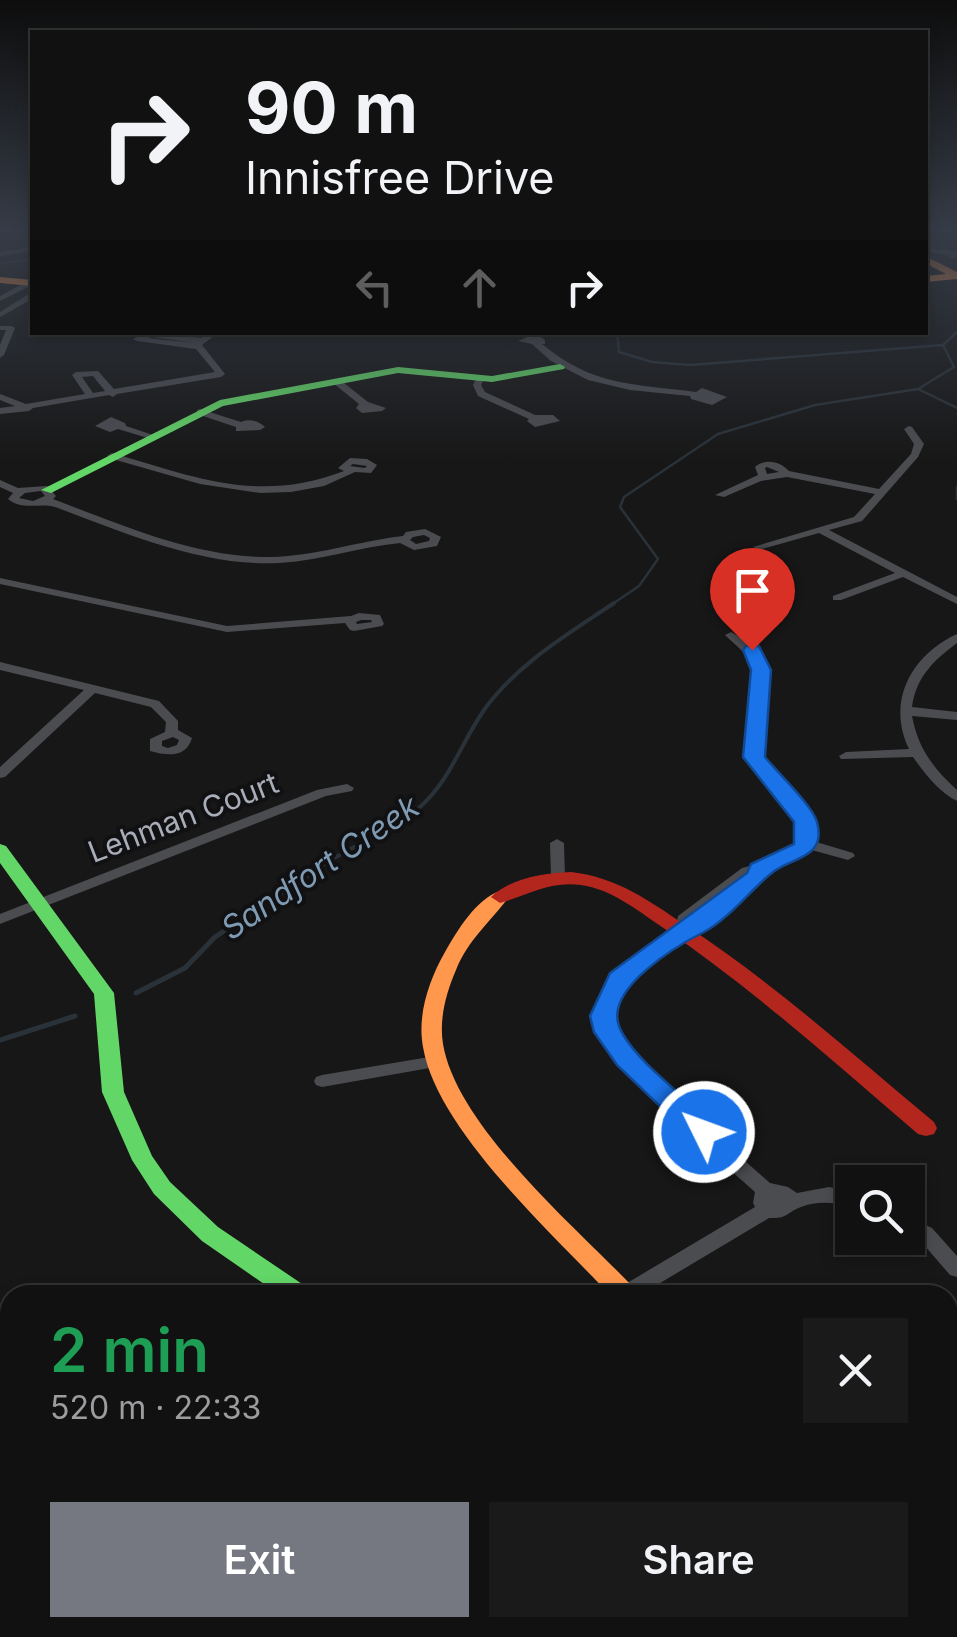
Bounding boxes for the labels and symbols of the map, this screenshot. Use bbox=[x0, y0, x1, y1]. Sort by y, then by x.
pin bbox=[710, 548, 795, 651]
street label: Lehman Court bbox=[83, 764, 283, 870]
water label: Sandfort Creek bbox=[214, 786, 428, 948]
position arrow bbox=[652, 1080, 756, 1184]

